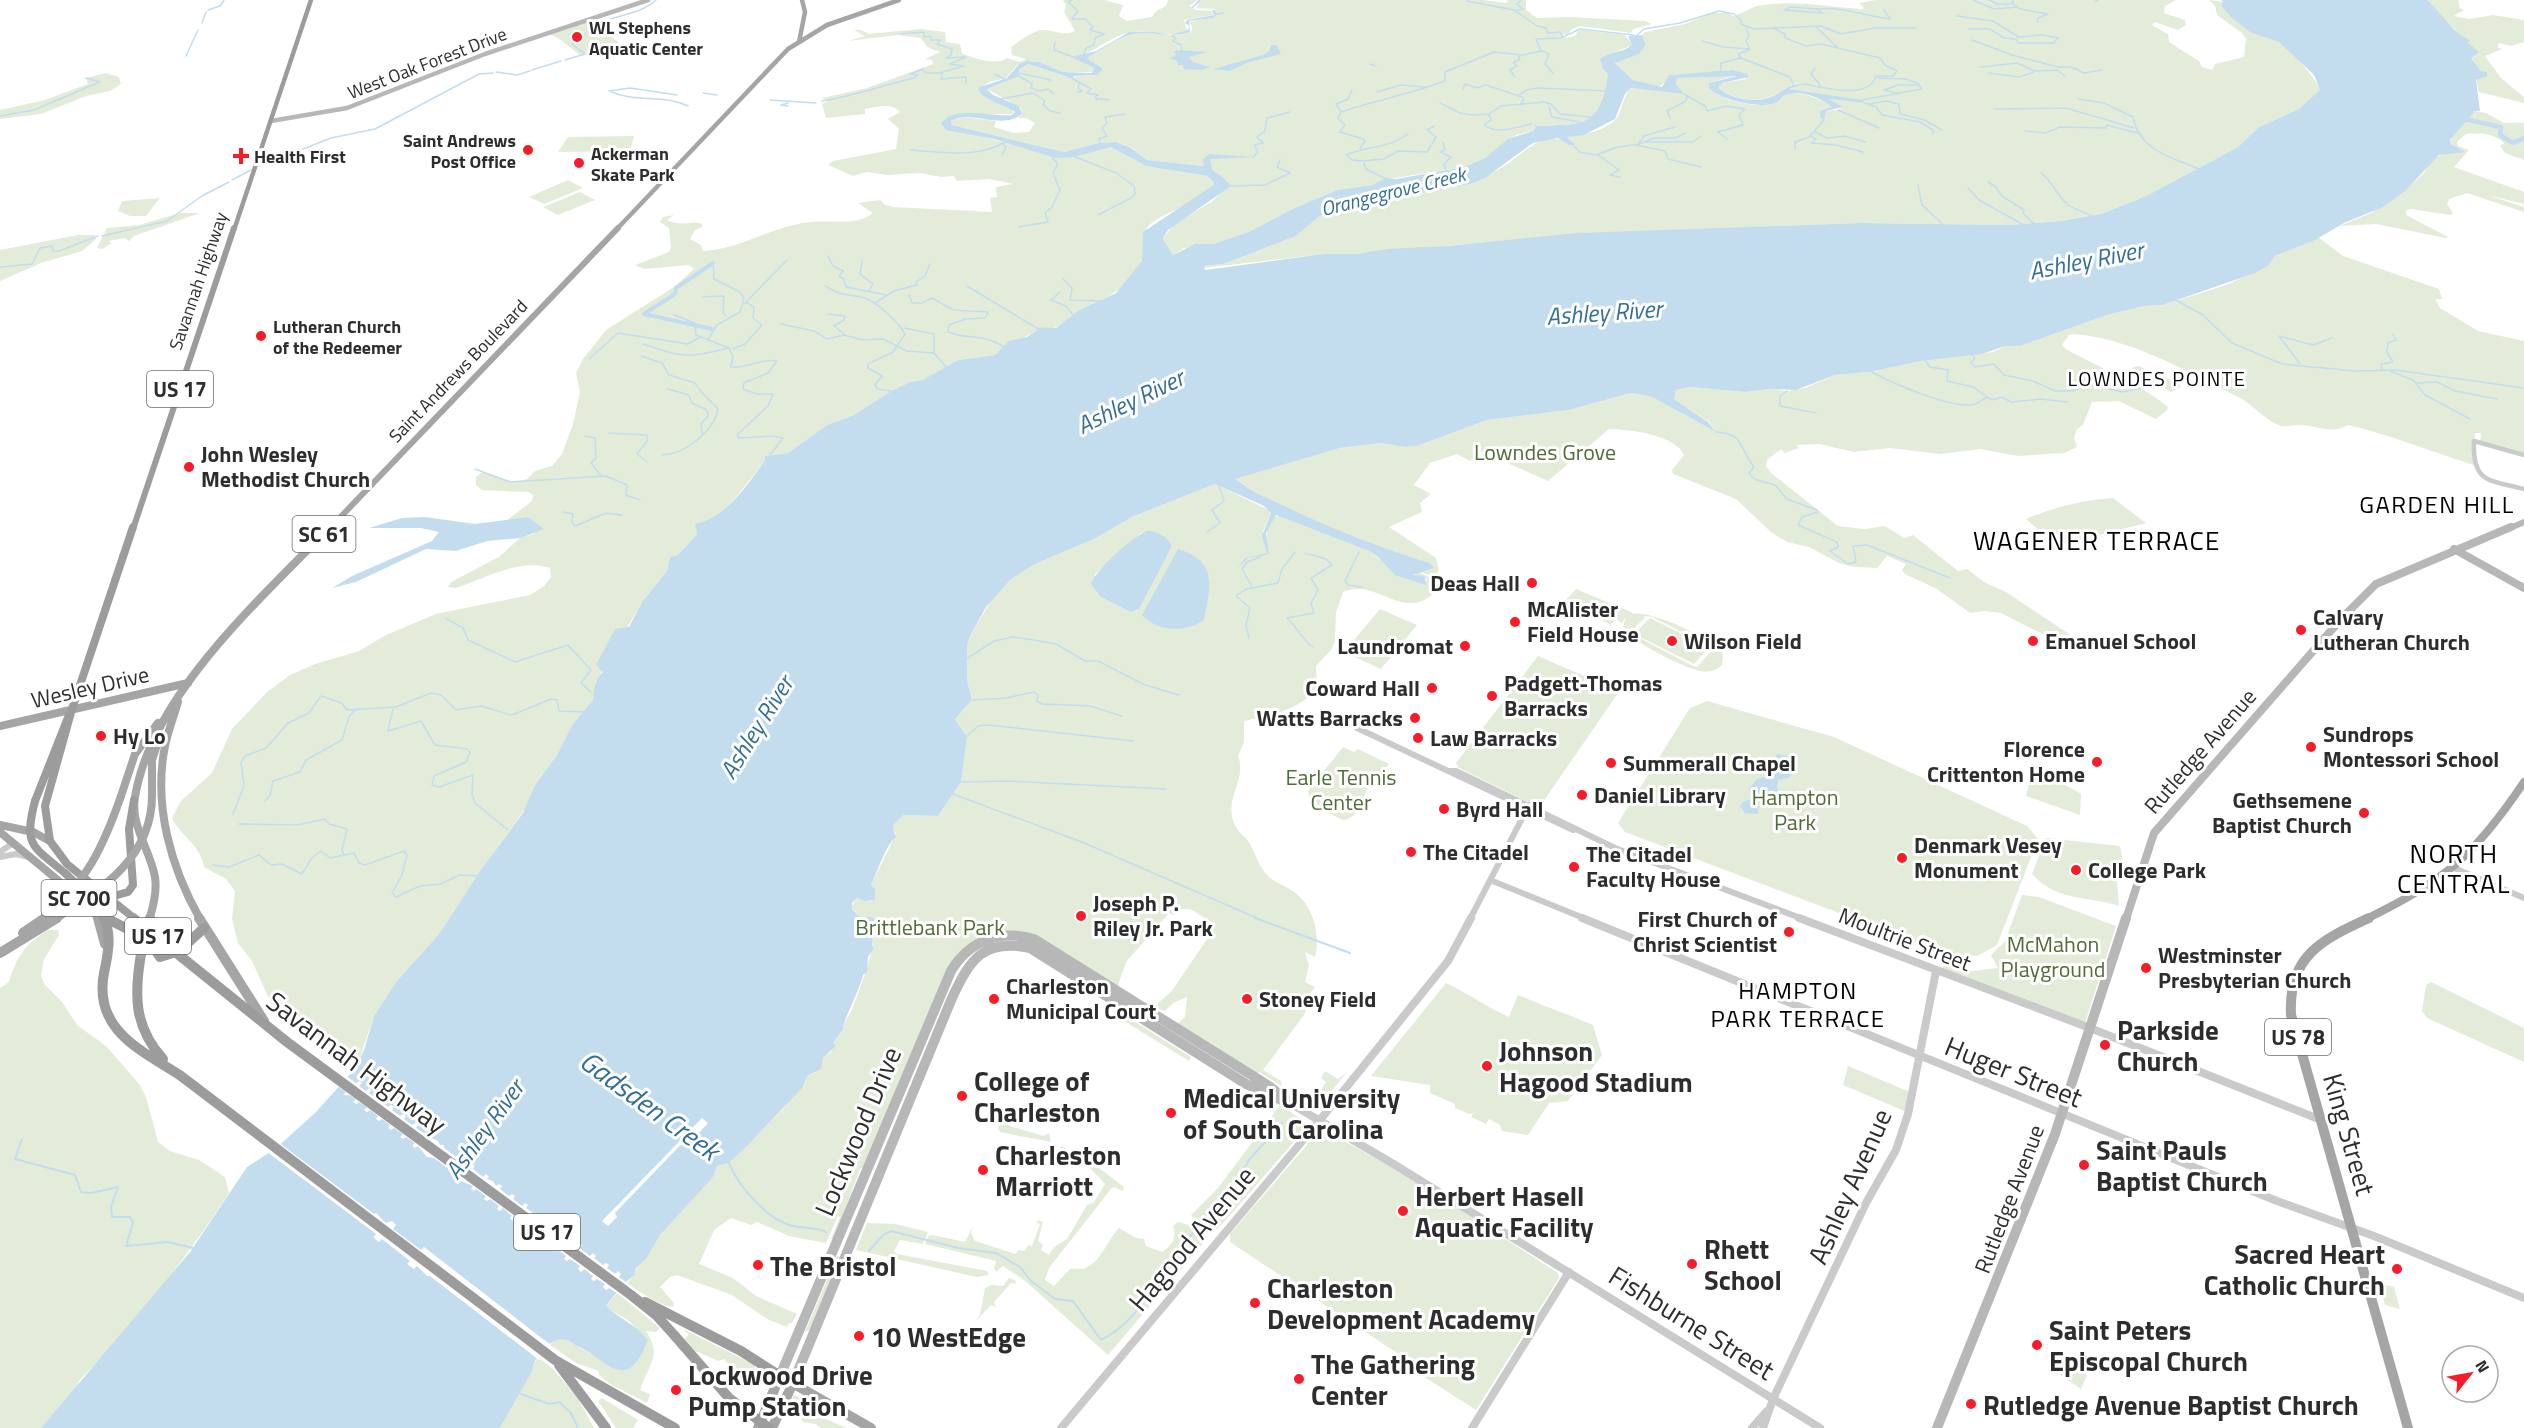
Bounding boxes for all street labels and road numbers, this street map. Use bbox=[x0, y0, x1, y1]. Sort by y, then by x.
street label: West Oak Forest Drive bbox=[343, 20, 511, 106]
street label: Savannah Highway bbox=[162, 208, 234, 354]
street label: Saint Andrews Boulevard bbox=[382, 293, 534, 449]
road number: US 17 bbox=[147, 371, 213, 407]
road number: SC 61 bbox=[292, 516, 356, 552]
street label: Wesley Drive bbox=[28, 657, 152, 717]
street label: Rutledge Avenue bbox=[2136, 681, 2264, 821]
road number: SC 700 bbox=[42, 880, 116, 916]
street label: Moultrie Street bbox=[1834, 898, 1976, 980]
road number: US 17 bbox=[125, 918, 191, 954]
street label: Savannah Highway bbox=[258, 980, 456, 1144]
road number: US 78 bbox=[2265, 1019, 2331, 1055]
street label: Huger Street bbox=[1939, 1025, 2089, 1117]
street label: Lockwood Drive bbox=[803, 1040, 911, 1222]
street label: King Street bbox=[2313, 1068, 2387, 1200]
street label: Ashley Avenue bbox=[1796, 1102, 1902, 1270]
street label: Rutledge Avenue bbox=[1965, 1120, 2053, 1278]
street label: Hagood Avenue bbox=[1118, 1156, 1264, 1320]
road number: US 17 bbox=[514, 1214, 580, 1250]
street label: Fishburne Street bbox=[1601, 1255, 1783, 1390]

